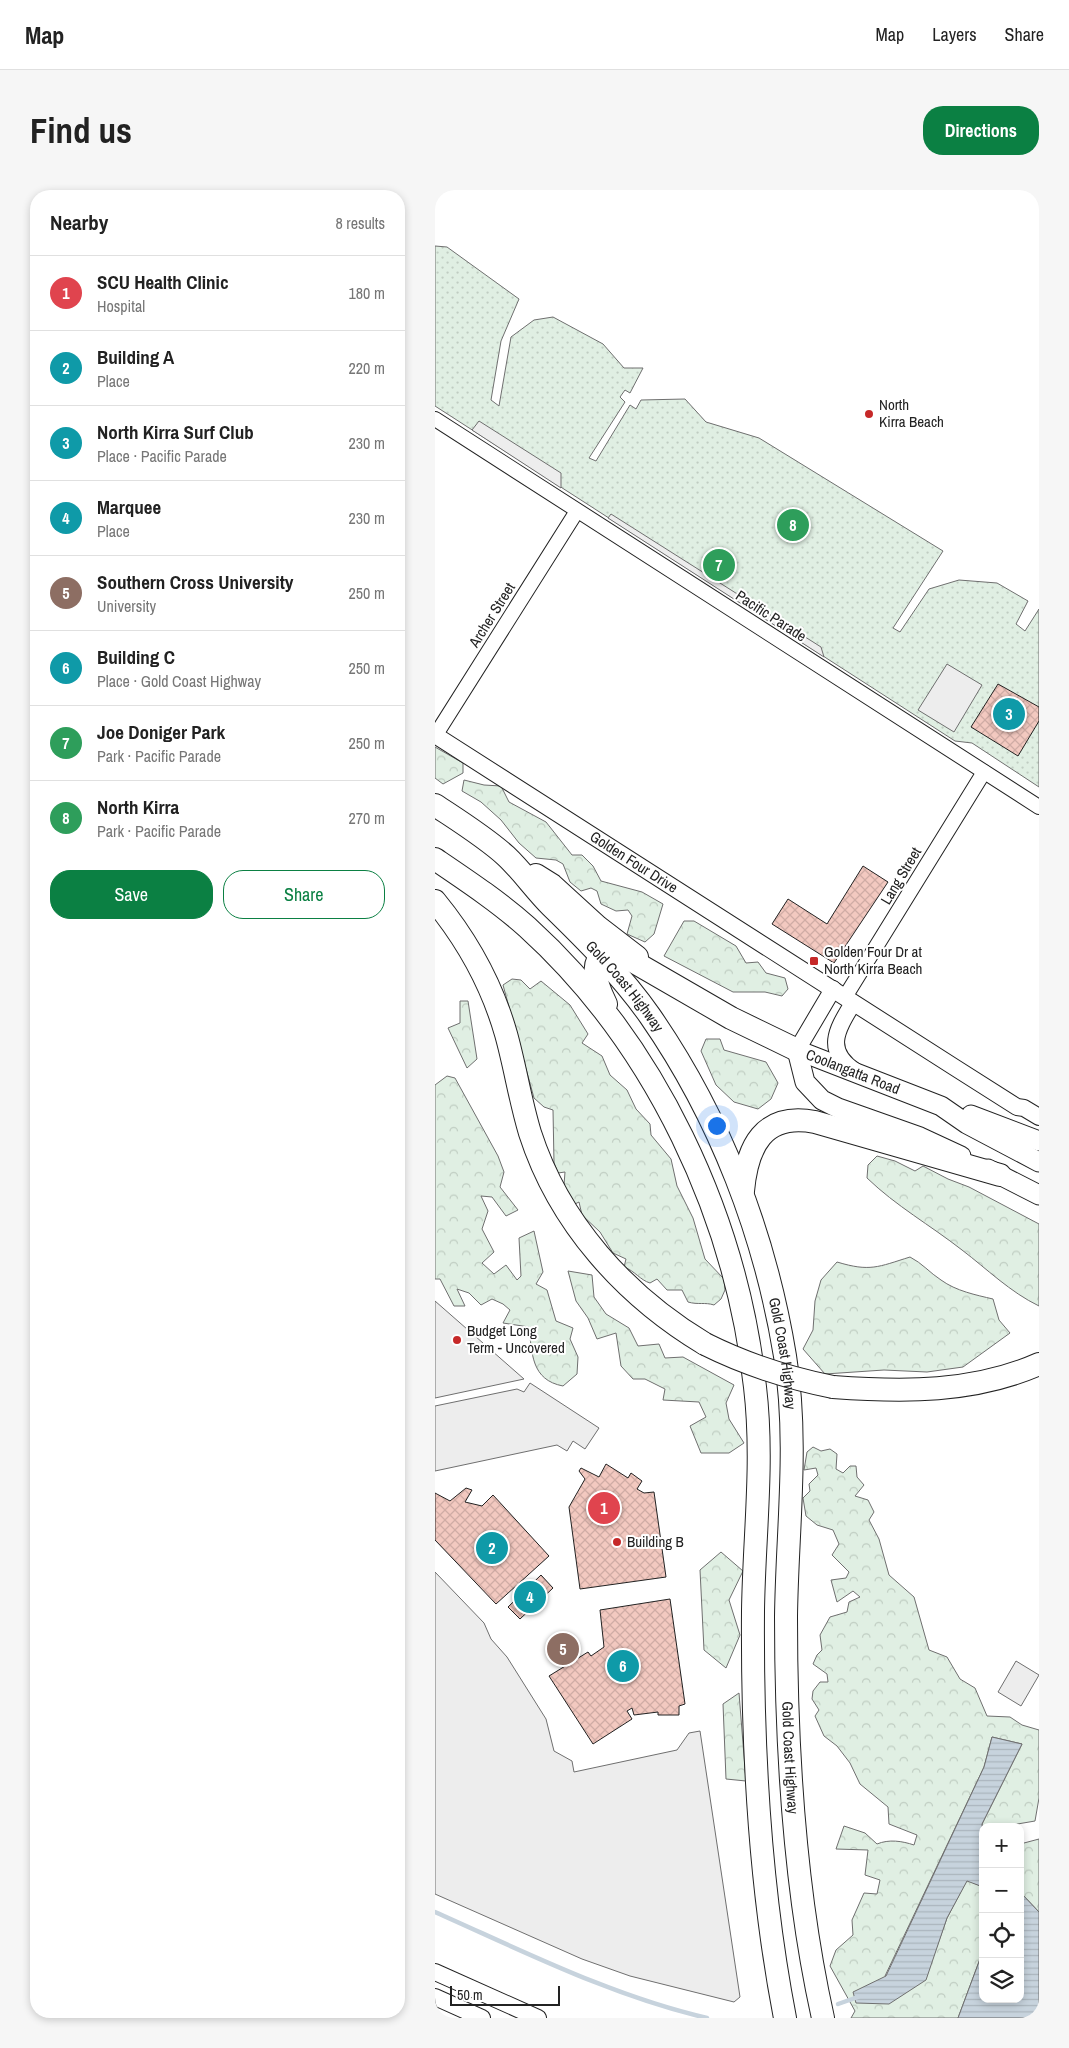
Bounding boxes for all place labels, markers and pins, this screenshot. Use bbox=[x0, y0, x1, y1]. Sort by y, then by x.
place label: North Kirra Beach bbox=[879, 394, 944, 432]
marker: North Kirra Beach bbox=[863, 408, 875, 420]
pin: 8 bbox=[777, 506, 809, 544]
pin: 7 bbox=[703, 546, 735, 584]
pin: 3 bbox=[993, 695, 1025, 733]
place label: Golden Four Dr at North Kirra Beach bbox=[824, 941, 922, 979]
marker: Golden Four Dr at North Kirra Beach bbox=[808, 955, 820, 967]
place label: Budget Long Term - Uncovered bbox=[467, 1320, 565, 1358]
marker: Budget Long Term - Uncovered bbox=[451, 1334, 463, 1346]
pin: 1 bbox=[588, 1489, 620, 1527]
pin: 2 bbox=[476, 1529, 508, 1567]
place label: Building B bbox=[627, 1531, 684, 1552]
marker: Building B bbox=[611, 1536, 623, 1548]
pin: 4 bbox=[514, 1578, 546, 1616]
pin: 5 bbox=[547, 1630, 579, 1668]
pin: 6 bbox=[607, 1647, 639, 1685]

